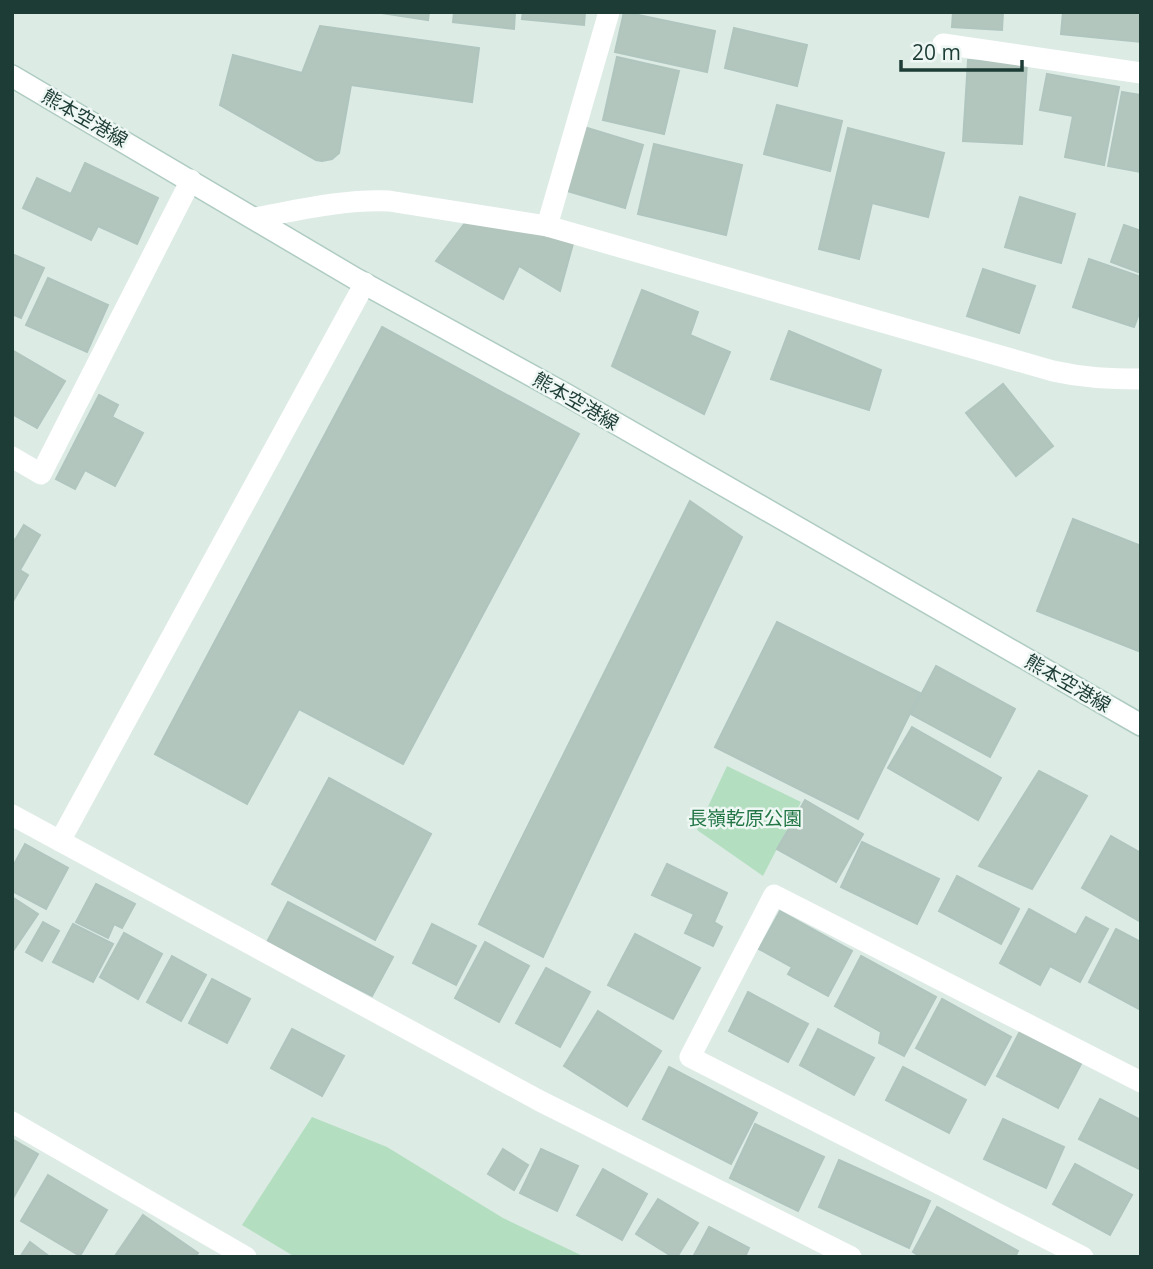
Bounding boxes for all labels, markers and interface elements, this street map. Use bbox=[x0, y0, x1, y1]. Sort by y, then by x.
scale bar bbox=[901, 28, 1022, 72]
text: 20 m bbox=[912, 38, 961, 66]
street label: 熊本空港線 bbox=[37, 83, 133, 153]
street label: 熊本空港線 bbox=[528, 366, 624, 436]
street label: 熊本空港線 bbox=[1020, 648, 1116, 718]
park label: 長嶺乾原公園 bbox=[688, 805, 802, 831]

